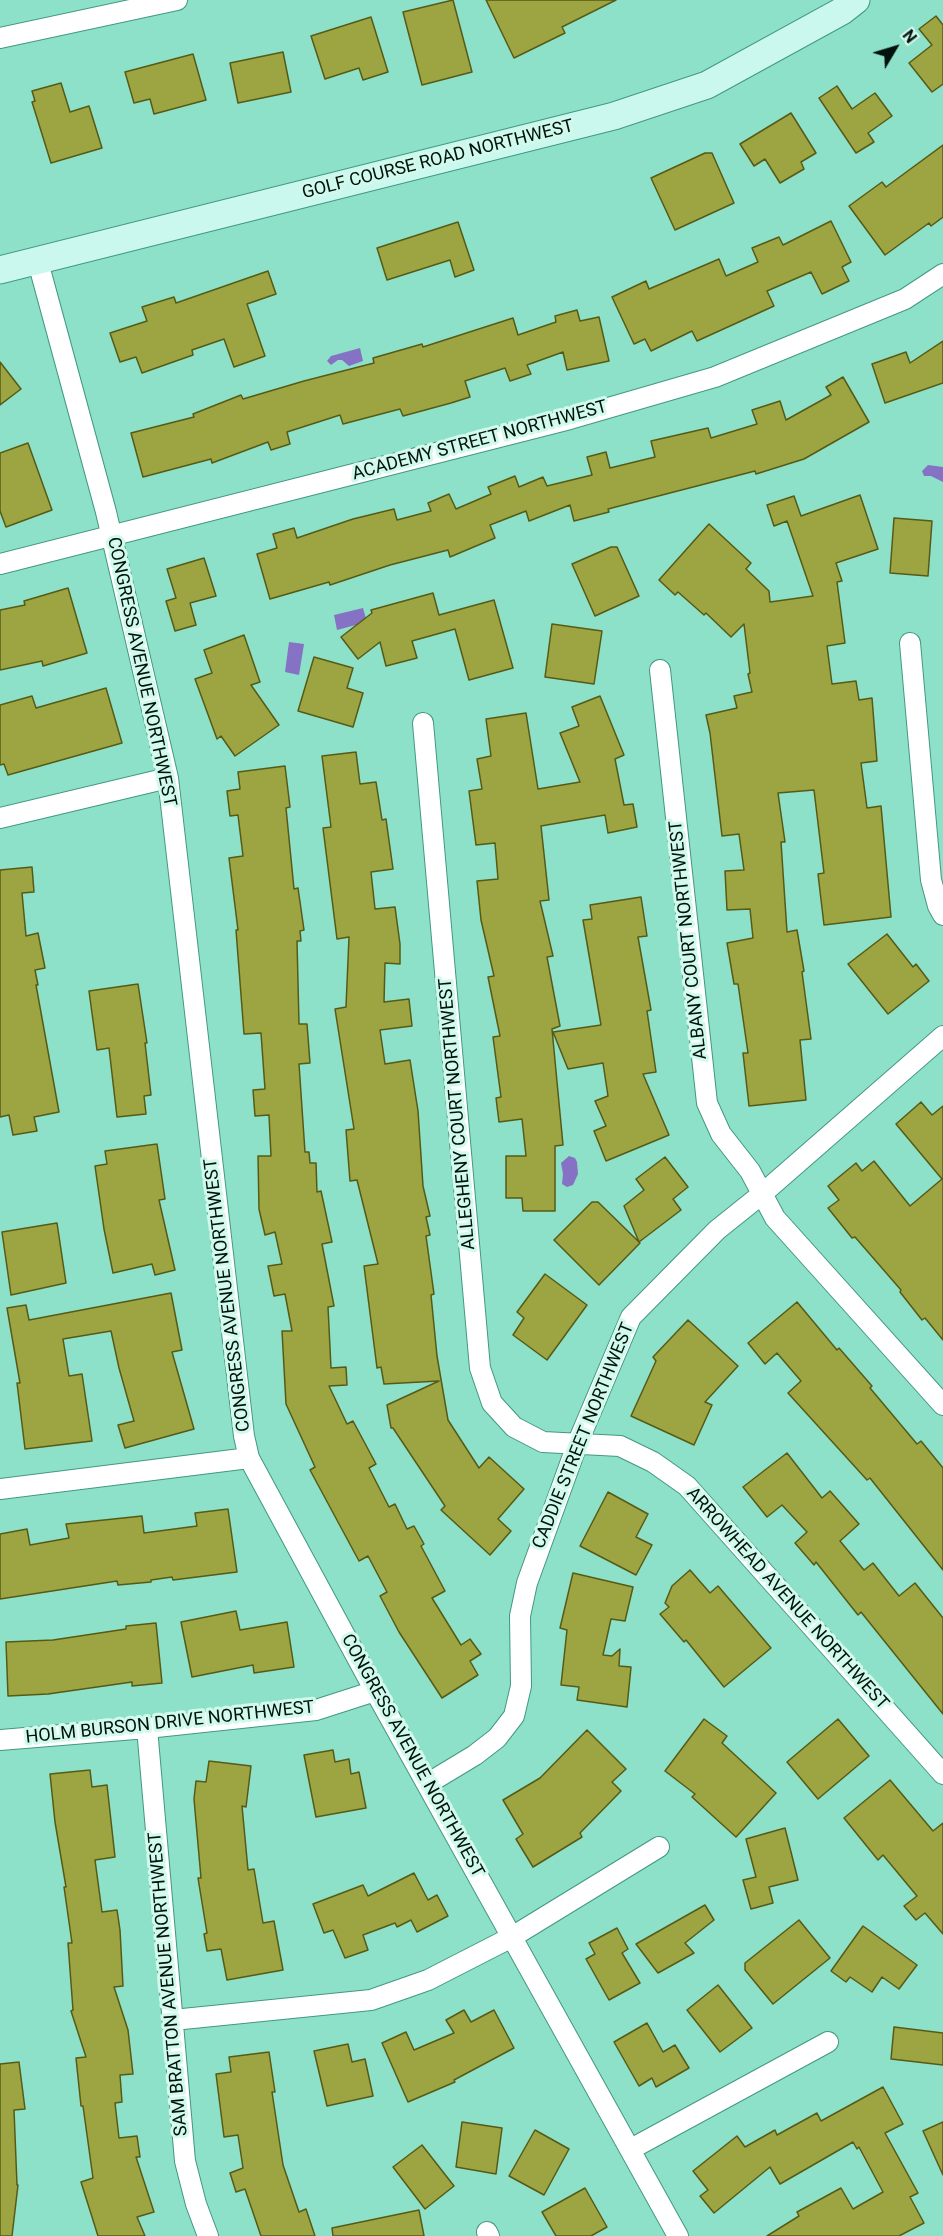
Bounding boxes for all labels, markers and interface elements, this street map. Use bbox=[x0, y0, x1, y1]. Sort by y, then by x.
north arrow bbox=[865, 18, 925, 78]
text: N bbox=[899, 26, 921, 47]
street label: GOLF COURSE ROAD NORTHWEST bbox=[300, 116, 576, 204]
street label: ACADEMY STREET NORTHWEST bbox=[350, 397, 610, 485]
street label: CONGRESS AVENUE NORTHWEST bbox=[102, 535, 180, 809]
street label: ALBANY COURT NORTHWEST bbox=[666, 819, 712, 1061]
street label: ALLEGHENY COURT NORTHWEST bbox=[435, 977, 481, 1251]
street label: CONGRESS AVENUE NORTHWEST bbox=[201, 1157, 255, 1433]
street label: CADDIE STREET NORTHWEST bbox=[529, 1320, 639, 1552]
street label: ARROWHEAD AVENUE NORTHWEST bbox=[681, 1483, 893, 1715]
street label: CONGRESS AVENUE NORTHWEST bbox=[336, 1630, 488, 1882]
street label: HOLM BURSON DRIVE NORTHWEST bbox=[25, 1697, 315, 1749]
street label: SAM BRATTON AVENUE NORTHWEST bbox=[145, 1831, 193, 2137]

